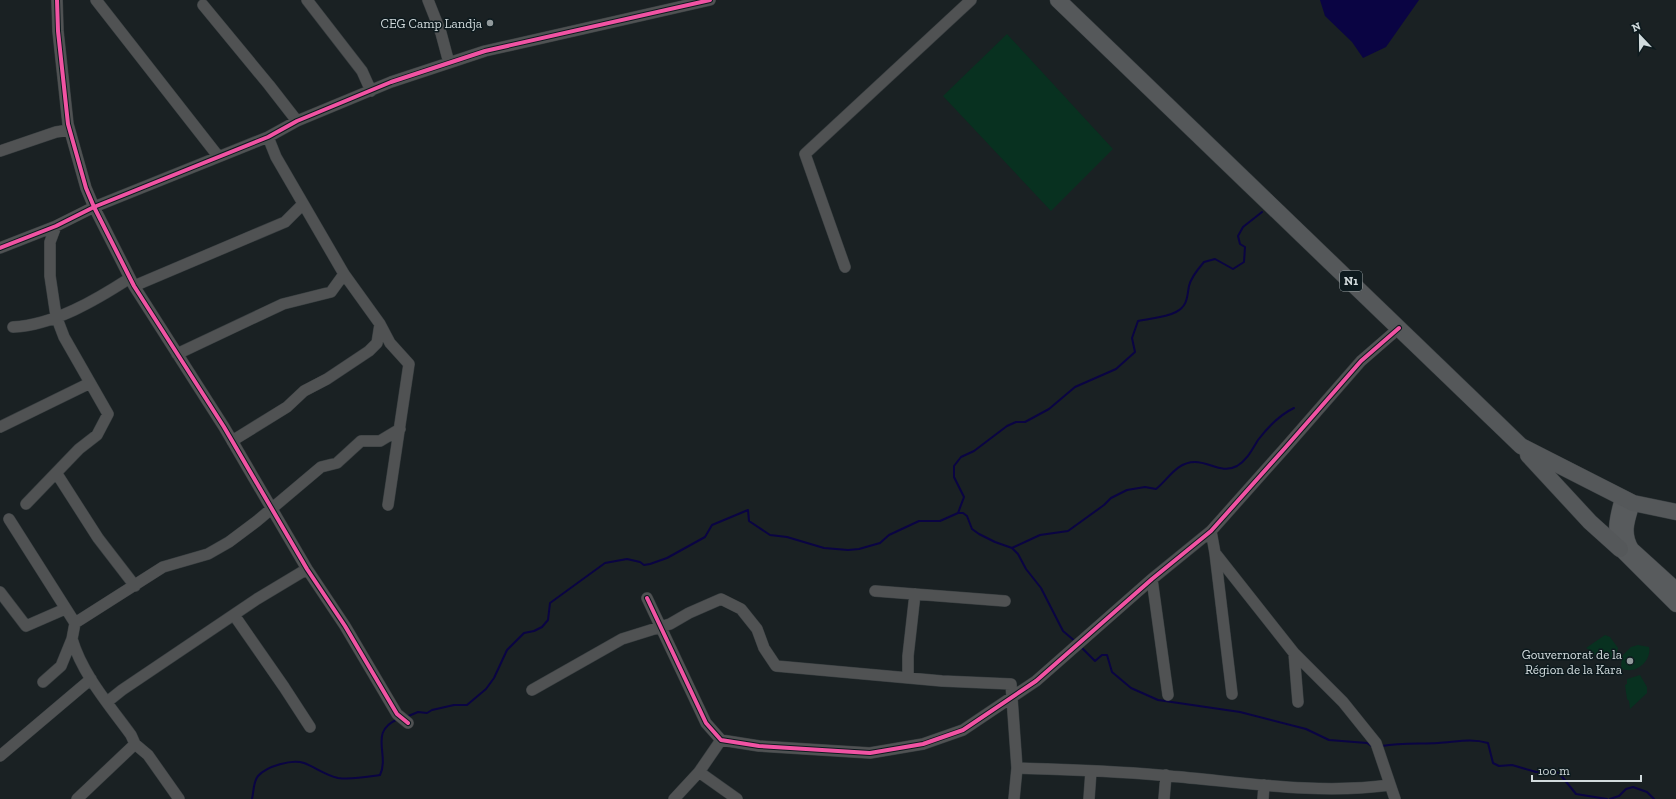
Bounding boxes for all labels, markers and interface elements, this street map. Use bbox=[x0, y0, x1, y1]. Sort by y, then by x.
place label: CEG Camp Landja bbox=[381, 16, 483, 32]
north arrow bbox=[1620, 16, 1660, 56]
marker: CEG Camp Landja bbox=[485, 18, 495, 28]
text: N bbox=[1630, 19, 1643, 35]
road number: N1 bbox=[1340, 271, 1362, 291]
place label: Gouvernorat de la Région de la Kara bbox=[1522, 647, 1623, 677]
marker: Gouvernorat de la Région de la Kara bbox=[1625, 656, 1635, 666]
scale bar bbox=[1532, 757, 1641, 783]
text: 100 m bbox=[1538, 764, 1570, 778]

